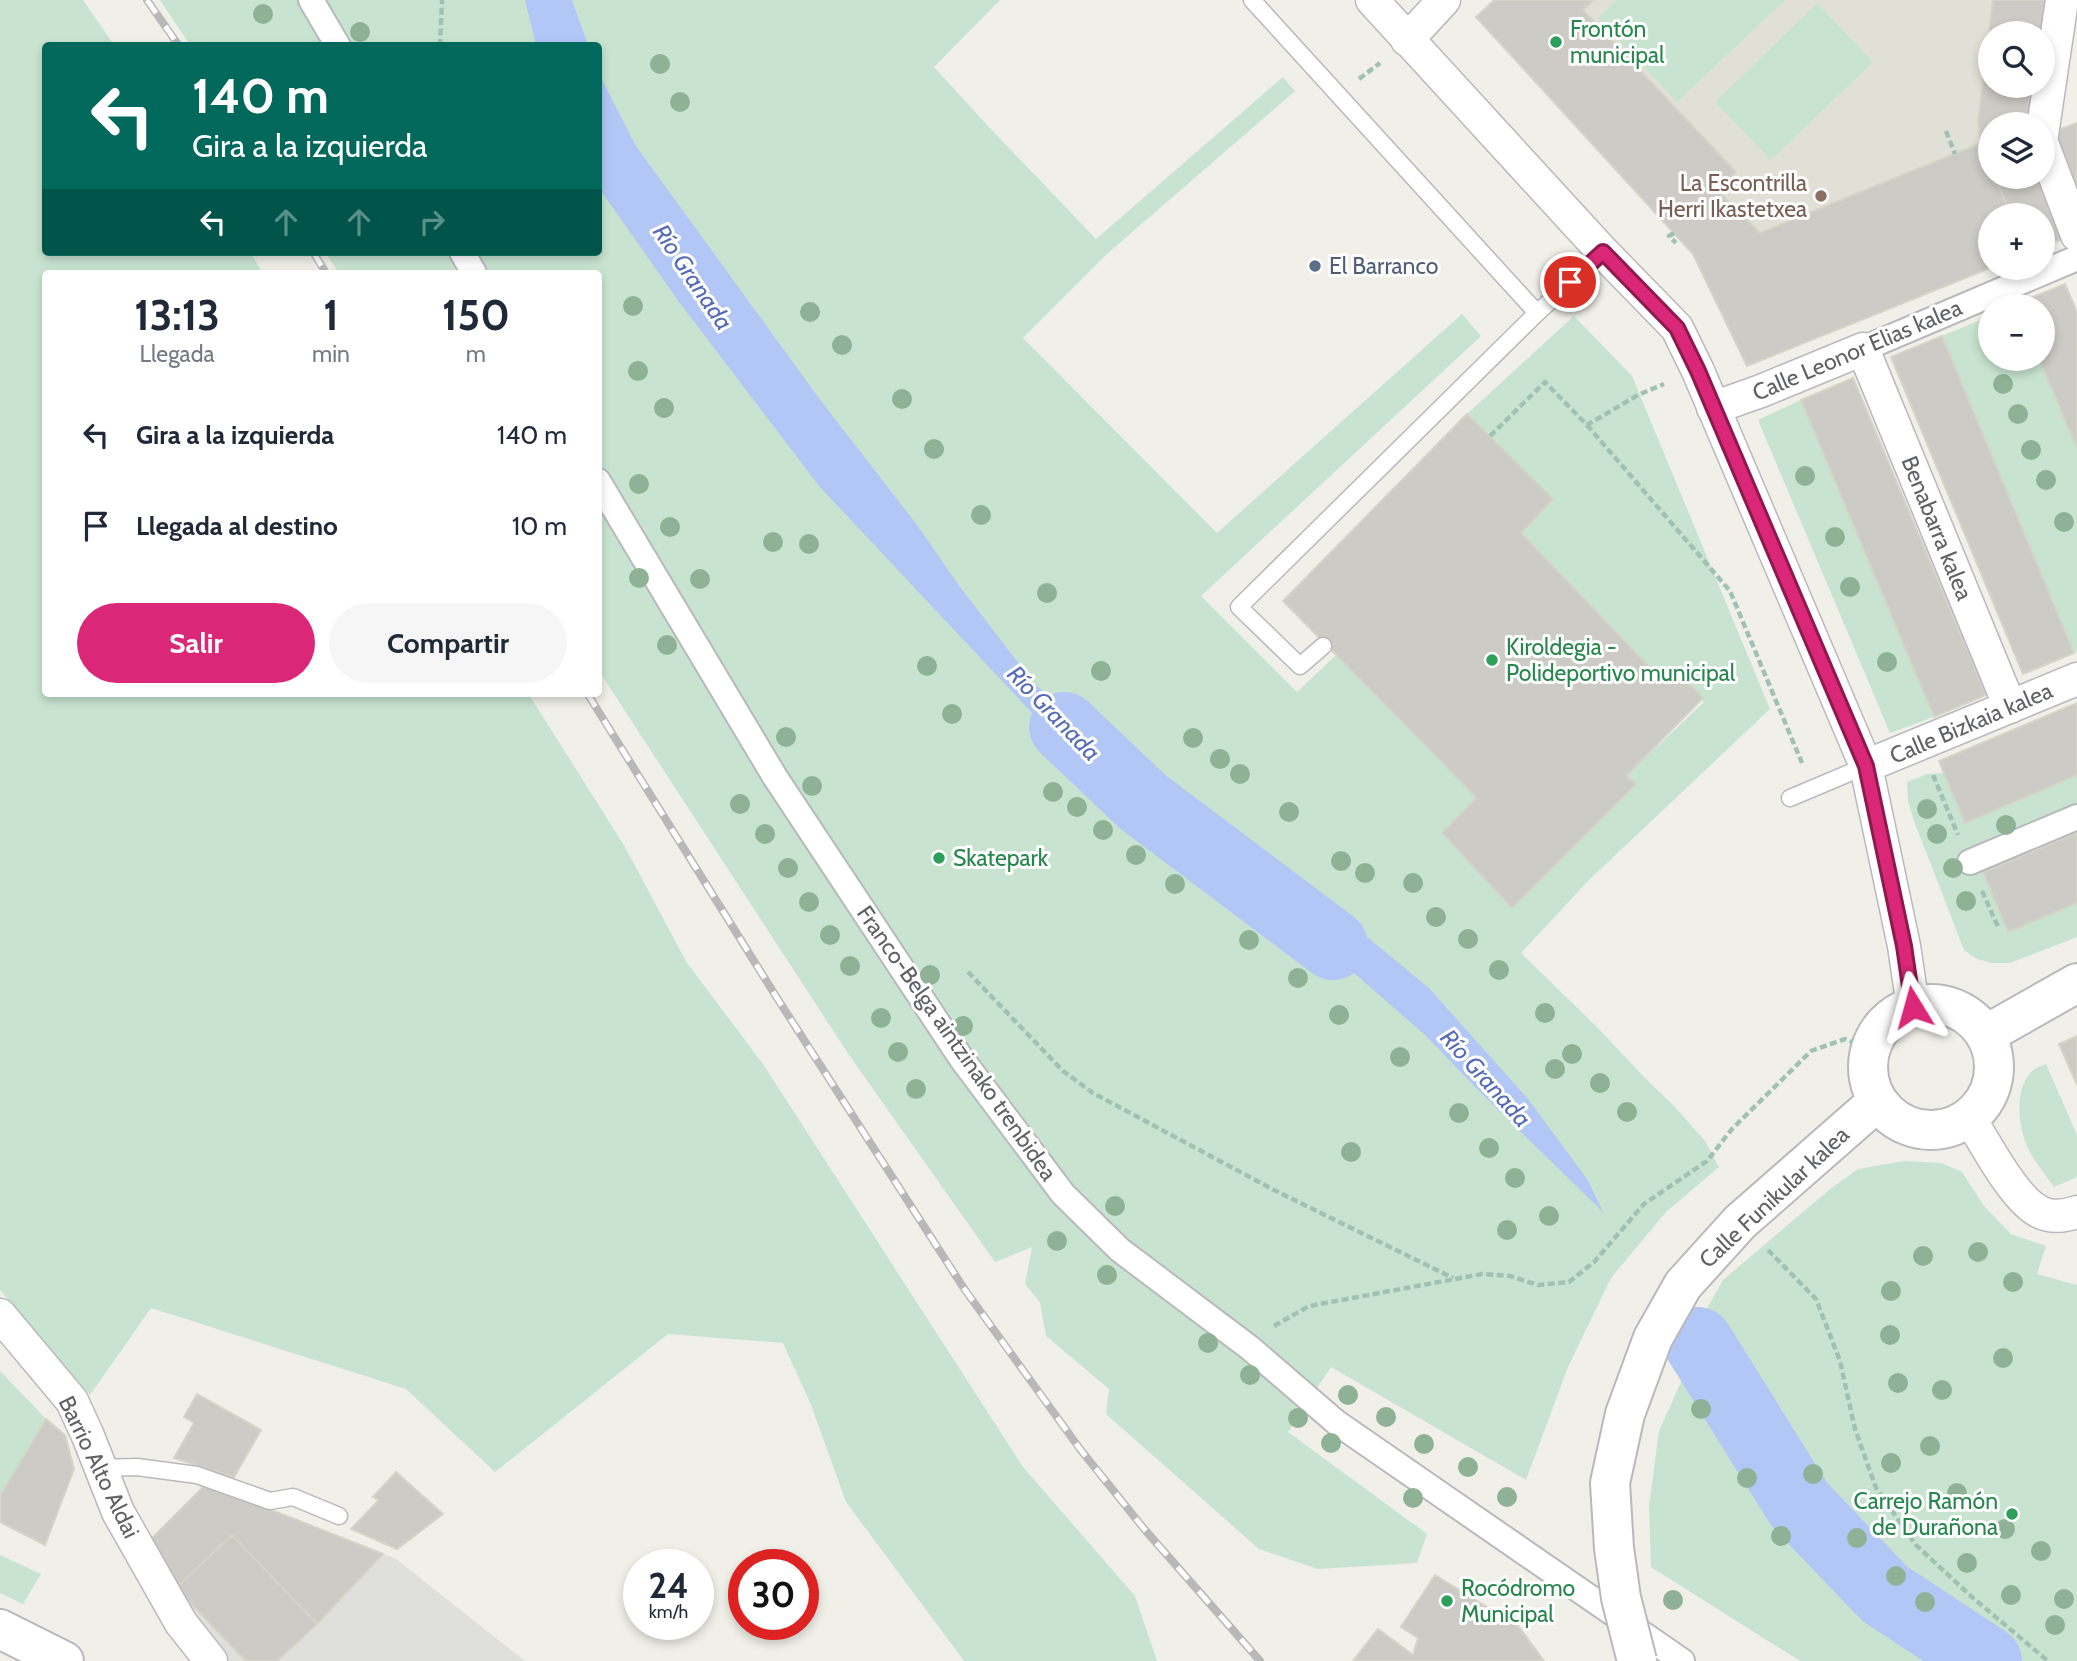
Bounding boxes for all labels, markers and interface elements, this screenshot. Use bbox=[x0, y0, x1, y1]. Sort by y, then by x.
place label: Frontón municipal bbox=[1570, 15, 1665, 69]
map controls bbox=[1978, 21, 2055, 371]
button: search bbox=[1978, 21, 2055, 98]
marker: Frontón municipal bbox=[1548, 34, 1564, 50]
text: 140 m bbox=[192, 66, 329, 125]
icon: left bbox=[77, 70, 168, 161]
button: layers bbox=[1978, 112, 2055, 189]
text: Gira a la izquierda bbox=[192, 126, 427, 165]
place label: La Escontrilla Herri Ikastetxea bbox=[1658, 169, 1807, 223]
marker: La Escontrilla Herri Ikastetxea bbox=[1813, 188, 1829, 204]
icon: left bbox=[194, 203, 232, 241]
icon: ahead bbox=[267, 203, 305, 241]
icon: ahead bbox=[340, 203, 378, 241]
icon: right bbox=[413, 203, 451, 241]
button: + bbox=[1978, 203, 2055, 280]
water label: Río Granada bbox=[647, 219, 739, 335]
place label: El Barranco bbox=[1329, 252, 1438, 280]
pin bbox=[1540, 252, 1600, 312]
marker: El Barranco bbox=[1307, 258, 1323, 274]
icon: arrive bbox=[1551, 263, 1589, 301]
text: 13:13 bbox=[134, 289, 220, 341]
text: 1 bbox=[323, 289, 339, 341]
text: 150 bbox=[442, 289, 510, 341]
street label: Calle Leonor Elias kalea bbox=[1748, 293, 1966, 407]
button: − bbox=[1978, 294, 2055, 371]
text: Llegada bbox=[140, 340, 214, 368]
text: min bbox=[312, 340, 350, 368]
text: m bbox=[466, 340, 486, 368]
icon: left bbox=[77, 416, 115, 454]
text: Gira a la izquierda bbox=[136, 419, 334, 451]
text: 140 m bbox=[497, 419, 567, 451]
street label: Benabarra kalea bbox=[1895, 452, 1979, 604]
icon: arrive bbox=[77, 507, 115, 545]
text: Llegada al destino bbox=[136, 510, 338, 542]
text: 10 m bbox=[512, 510, 567, 542]
button: Salir bbox=[77, 603, 315, 683]
button: Compartir bbox=[329, 603, 567, 683]
place label: Kiroldegia - Polideportivo municipal bbox=[1506, 633, 1736, 687]
marker: Kiroldegia - Polideportivo municipal bbox=[1484, 652, 1500, 668]
water label: Río Granada bbox=[1001, 659, 1107, 767]
street label: Calle Bizkaia kalea bbox=[1885, 676, 2057, 770]
place label: Skatepark bbox=[953, 844, 1049, 872]
marker: Skatepark bbox=[931, 850, 947, 866]
street label: Franco-Belga aintzinako trenbidea bbox=[851, 900, 1063, 1186]
position arrow bbox=[1876, 970, 1950, 1044]
water label: Río Granada bbox=[1435, 1023, 1537, 1133]
street label: Calle Funikular kalea bbox=[1693, 1120, 1855, 1274]
street label: Barrio Alto Aldai bbox=[52, 1391, 146, 1543]
place label: Carrejo Ramón de Durañona bbox=[1854, 1487, 1998, 1541]
marker: Carrejo Ramón de Durañona bbox=[2004, 1506, 2020, 1522]
speed limit sign: 30 bbox=[728, 1549, 819, 1640]
text: 24 bbox=[648, 1564, 689, 1607]
place label: Rocódromo Municipal bbox=[1461, 1574, 1575, 1628]
marker: Rocódromo Municipal bbox=[1439, 1593, 1455, 1609]
text: km/h bbox=[649, 1601, 688, 1623]

